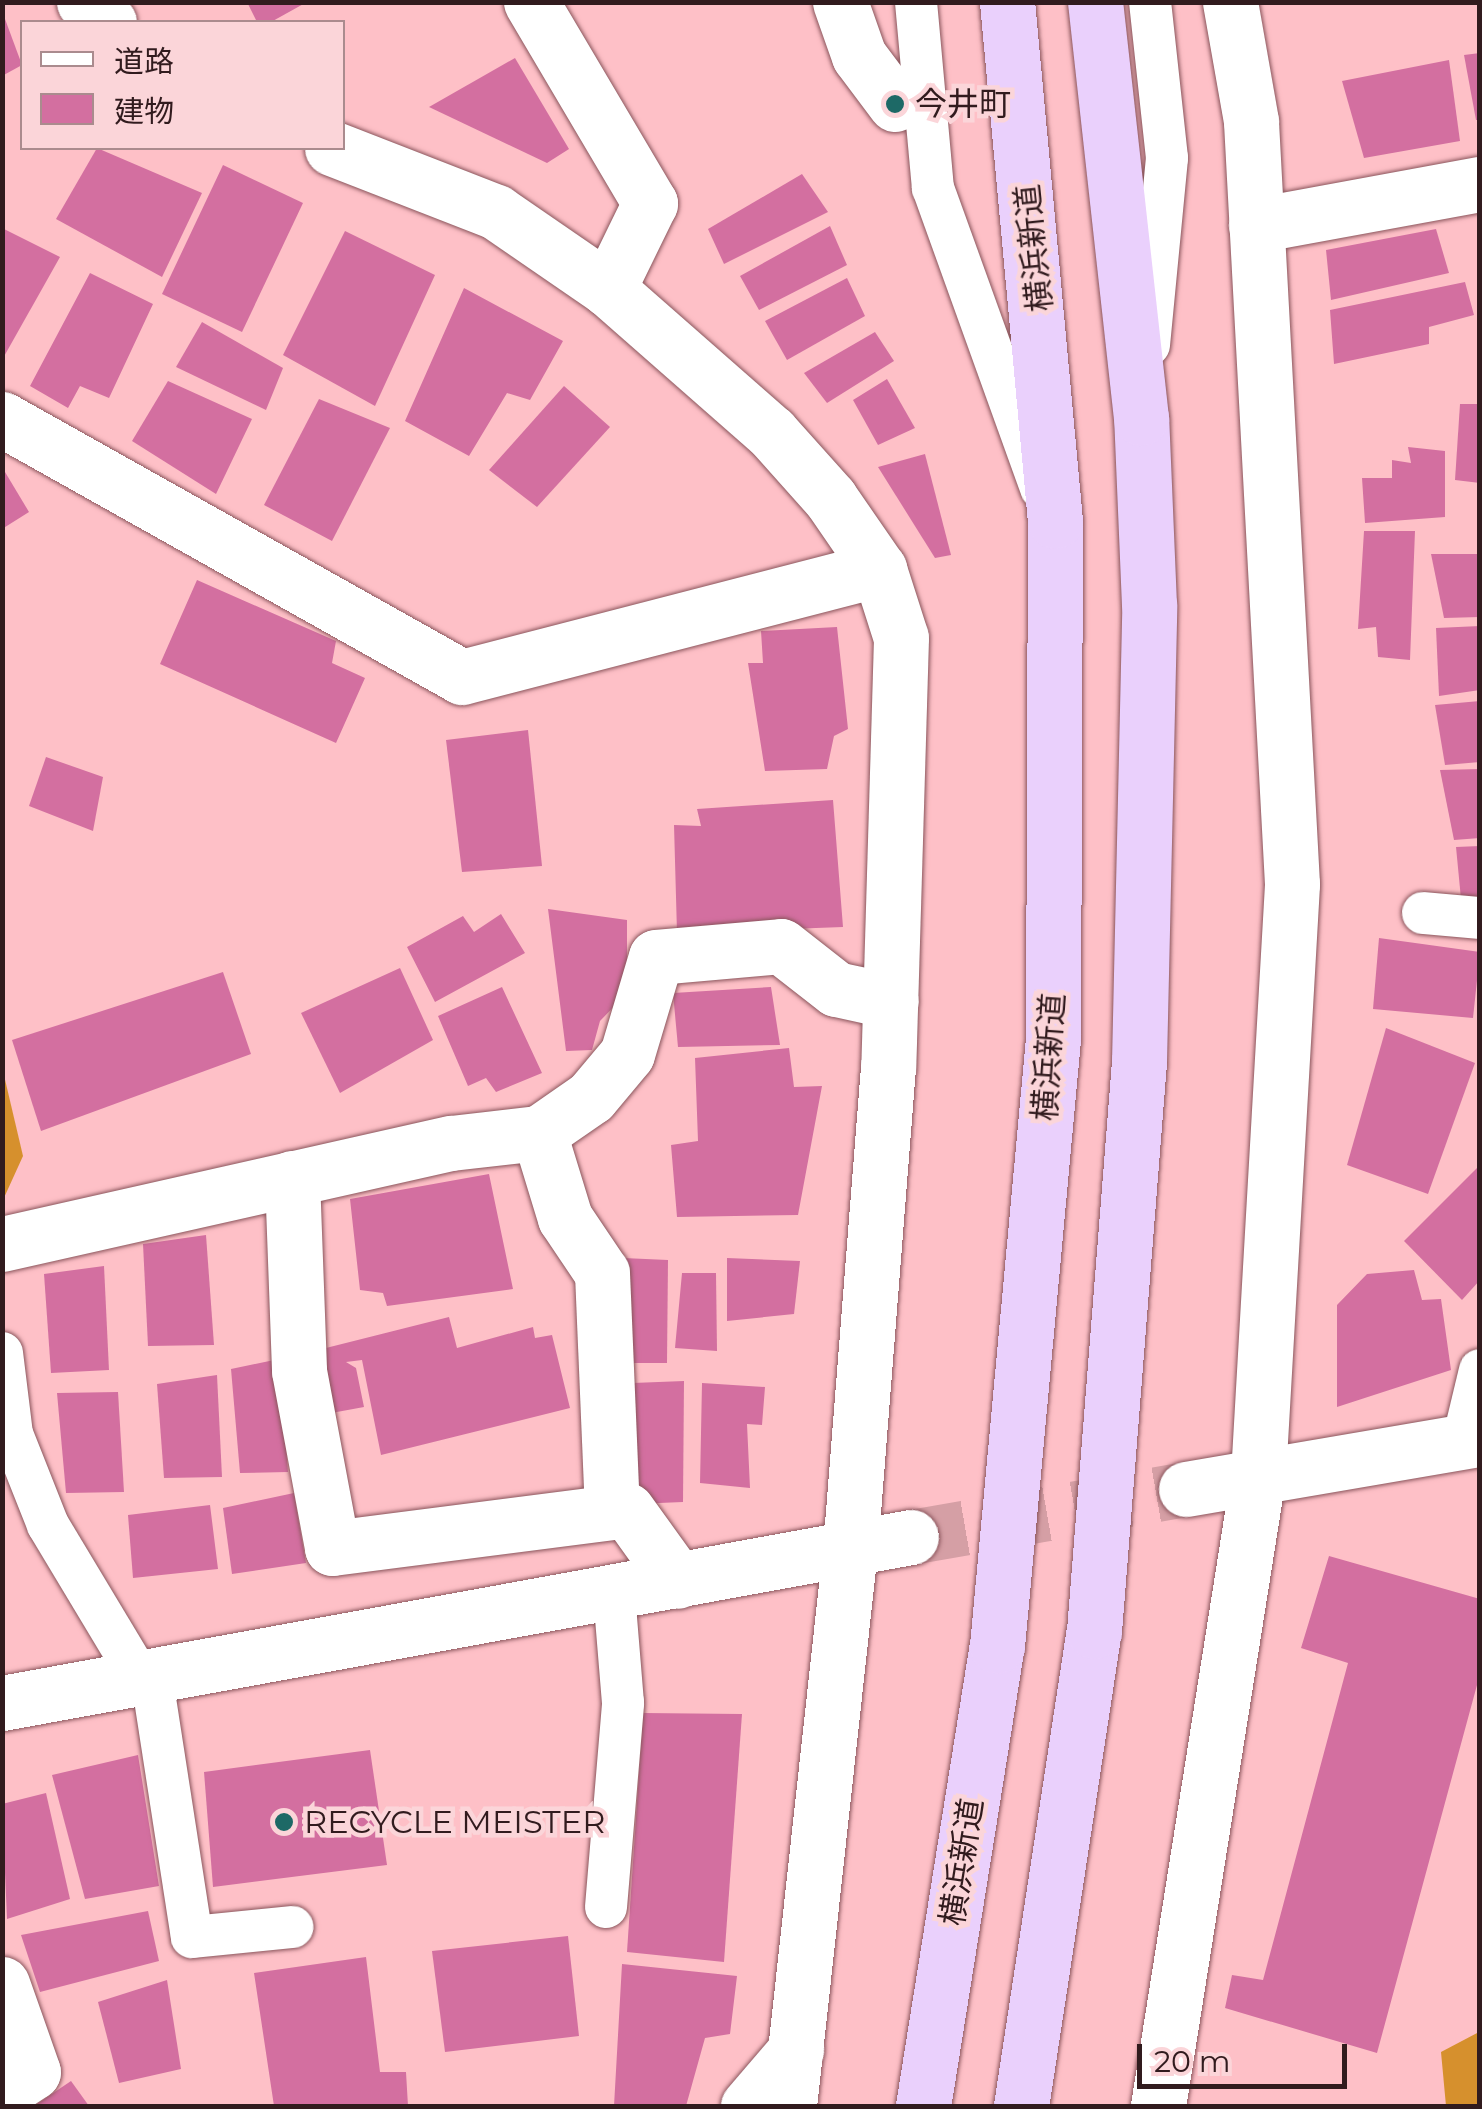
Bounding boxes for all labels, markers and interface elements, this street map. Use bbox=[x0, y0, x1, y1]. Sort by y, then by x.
legend bbox=[20, 20, 345, 150]
text: 道路 bbox=[114, 43, 174, 80]
place label: 今井町 bbox=[915, 85, 1011, 123]
text: 建物 bbox=[114, 93, 174, 130]
marker: 今井町 bbox=[884, 93, 906, 115]
street label: 横浜新道 bbox=[1008, 182, 1060, 314]
street label: 横浜新道 bbox=[1025, 992, 1073, 1122]
street label: 横浜新道 bbox=[933, 1796, 991, 1928]
place label: RECYCLE MEISTER bbox=[304, 1803, 605, 1841]
marker: RECYCLE MEISTER bbox=[273, 1811, 295, 1833]
scale bar bbox=[1142, 2024, 1352, 2086]
text: 20 m bbox=[1154, 2043, 1231, 2080]

